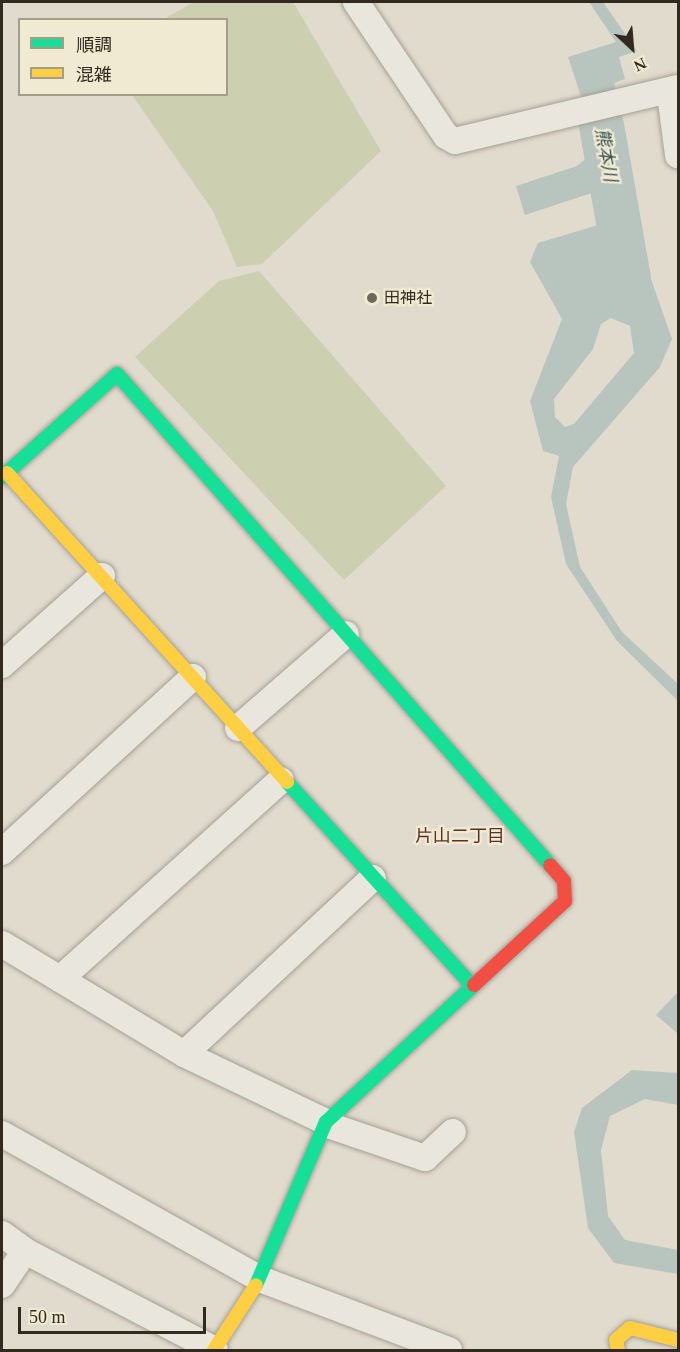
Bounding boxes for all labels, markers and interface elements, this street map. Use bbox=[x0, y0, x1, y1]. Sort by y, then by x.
legend bbox=[18, 18, 228, 96]
north arrow bbox=[602, 18, 662, 78]
text: 順調 bbox=[76, 35, 112, 55]
text: N bbox=[631, 54, 649, 75]
text: 混雑 bbox=[76, 65, 112, 85]
water label: 熊本川 bbox=[591, 127, 621, 183]
place label: 田神社 bbox=[384, 288, 432, 308]
marker: 田神社 bbox=[365, 291, 379, 305]
district label: 片山二丁目 bbox=[415, 825, 505, 847]
scale bar bbox=[21, 1295, 208, 1333]
text: 50 m bbox=[29, 1307, 66, 1327]

